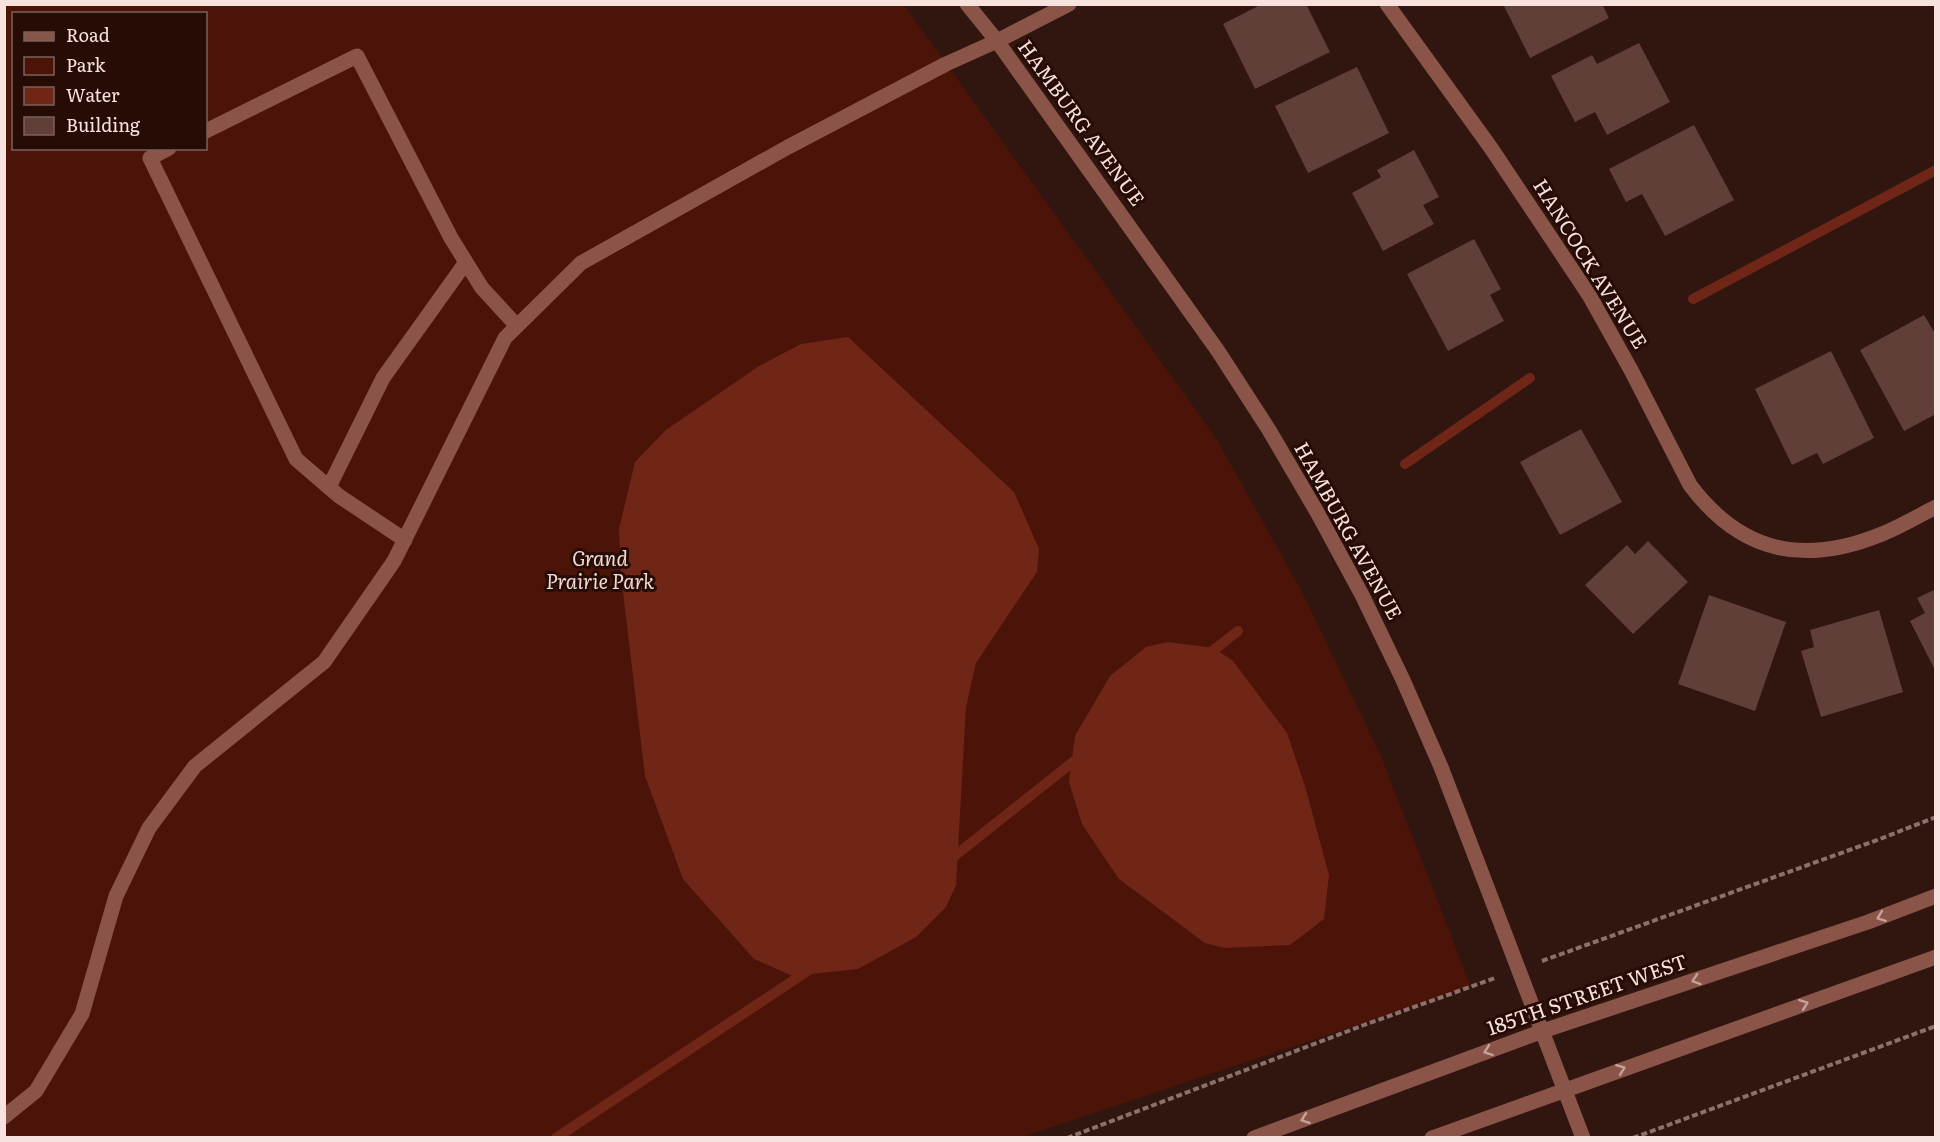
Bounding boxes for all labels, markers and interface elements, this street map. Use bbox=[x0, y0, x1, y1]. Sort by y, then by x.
legend bbox=[12, 12, 207, 150]
text: Road bbox=[66, 21, 110, 48]
street label: HAMBURG AVENUE bbox=[1012, 32, 1153, 211]
text: Park bbox=[66, 51, 107, 78]
text: Water bbox=[66, 81, 120, 108]
text: Building bbox=[66, 111, 141, 138]
street label: HANCOCK AVENUE bbox=[1527, 172, 1656, 354]
street label: HAMBURG AVENUE bbox=[1288, 436, 1411, 624]
park label: Grand Prairie Park bbox=[546, 542, 654, 595]
one-way arrow bbox=[1876, 910, 1887, 922]
street label: 185TH STREET WEST bbox=[1482, 945, 1691, 1042]
one-way arrow bbox=[1691, 972, 1702, 985]
one-way arrow bbox=[1799, 998, 1809, 1011]
one-way arrow bbox=[1483, 1044, 1494, 1057]
one-way arrow bbox=[1615, 1064, 1626, 1077]
one-way arrow bbox=[1301, 1112, 1312, 1124]

